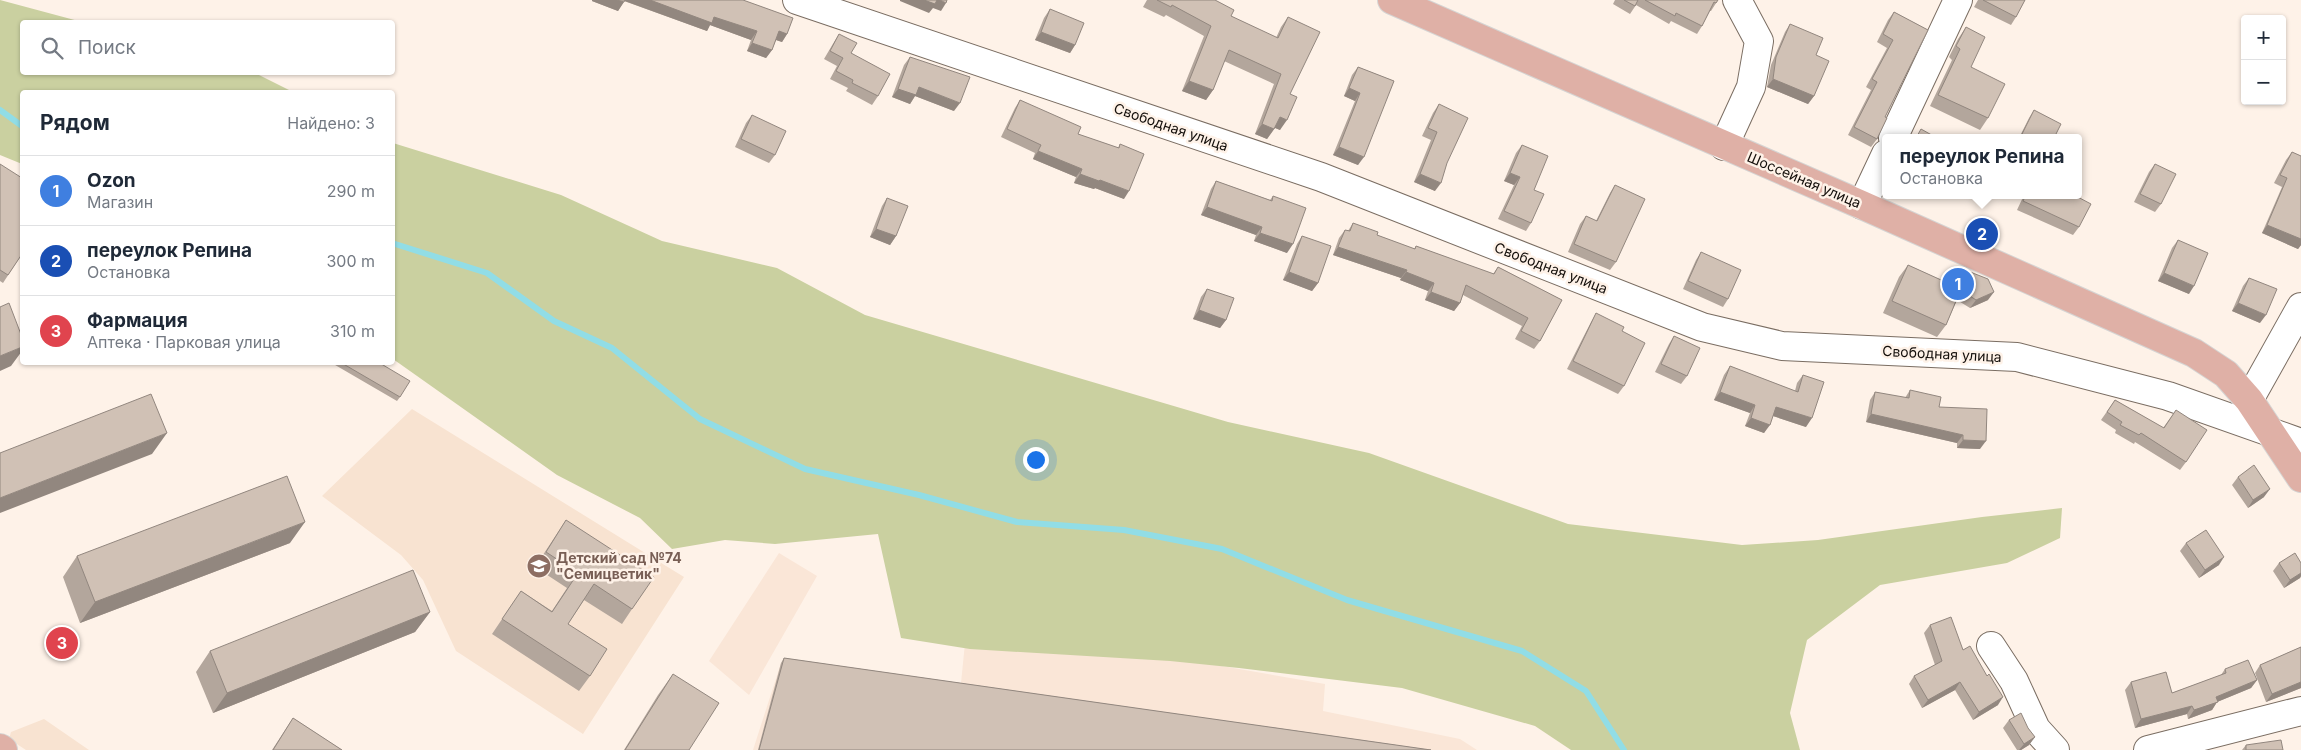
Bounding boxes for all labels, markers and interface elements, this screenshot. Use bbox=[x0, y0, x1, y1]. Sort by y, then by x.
map controls bbox=[2241, 15, 2286, 105]
button: + bbox=[2241, 15, 2286, 60]
search box bbox=[20, 20, 395, 75]
icon: search bbox=[38, 34, 66, 62]
text: Поиск bbox=[78, 36, 136, 59]
button: − bbox=[2241, 60, 2286, 105]
street label: Свободная улица bbox=[1112, 99, 1230, 154]
text: Рядом bbox=[40, 110, 110, 135]
text: Найдено: 3 bbox=[287, 113, 375, 133]
popup bbox=[1882, 134, 2082, 199]
text: переулок Репина bbox=[1899, 145, 2065, 168]
street label: Шоссейная улица bbox=[1745, 148, 1864, 211]
text: Остановка bbox=[1899, 168, 1983, 188]
text: Ozon bbox=[87, 169, 136, 192]
text: 1 bbox=[53, 181, 59, 201]
text: 290 m bbox=[327, 181, 375, 201]
text: Магазин bbox=[87, 192, 153, 212]
pin: 2 bbox=[1966, 215, 1998, 253]
street label: Свободная улица bbox=[1492, 238, 1610, 297]
text: переулок Репина bbox=[87, 239, 252, 262]
text: 2 bbox=[51, 251, 61, 271]
text: 300 m bbox=[326, 251, 375, 271]
text: Остановка bbox=[87, 262, 171, 282]
pin: 1 bbox=[1942, 265, 1974, 303]
text: Фармация bbox=[87, 309, 188, 332]
text: 3 bbox=[51, 321, 61, 341]
text: 310 m bbox=[330, 321, 375, 341]
text: Аптека · Парковая улица bbox=[87, 332, 281, 352]
street label: Свободная улица bbox=[1882, 342, 2002, 365]
your location bbox=[1023, 447, 1049, 473]
place label: Детский сад №74 "Семицветик" bbox=[556, 549, 682, 582]
school or university icon: Детский сад №74 "Семицветик" bbox=[526, 553, 552, 579]
pin: 3 bbox=[46, 624, 78, 662]

